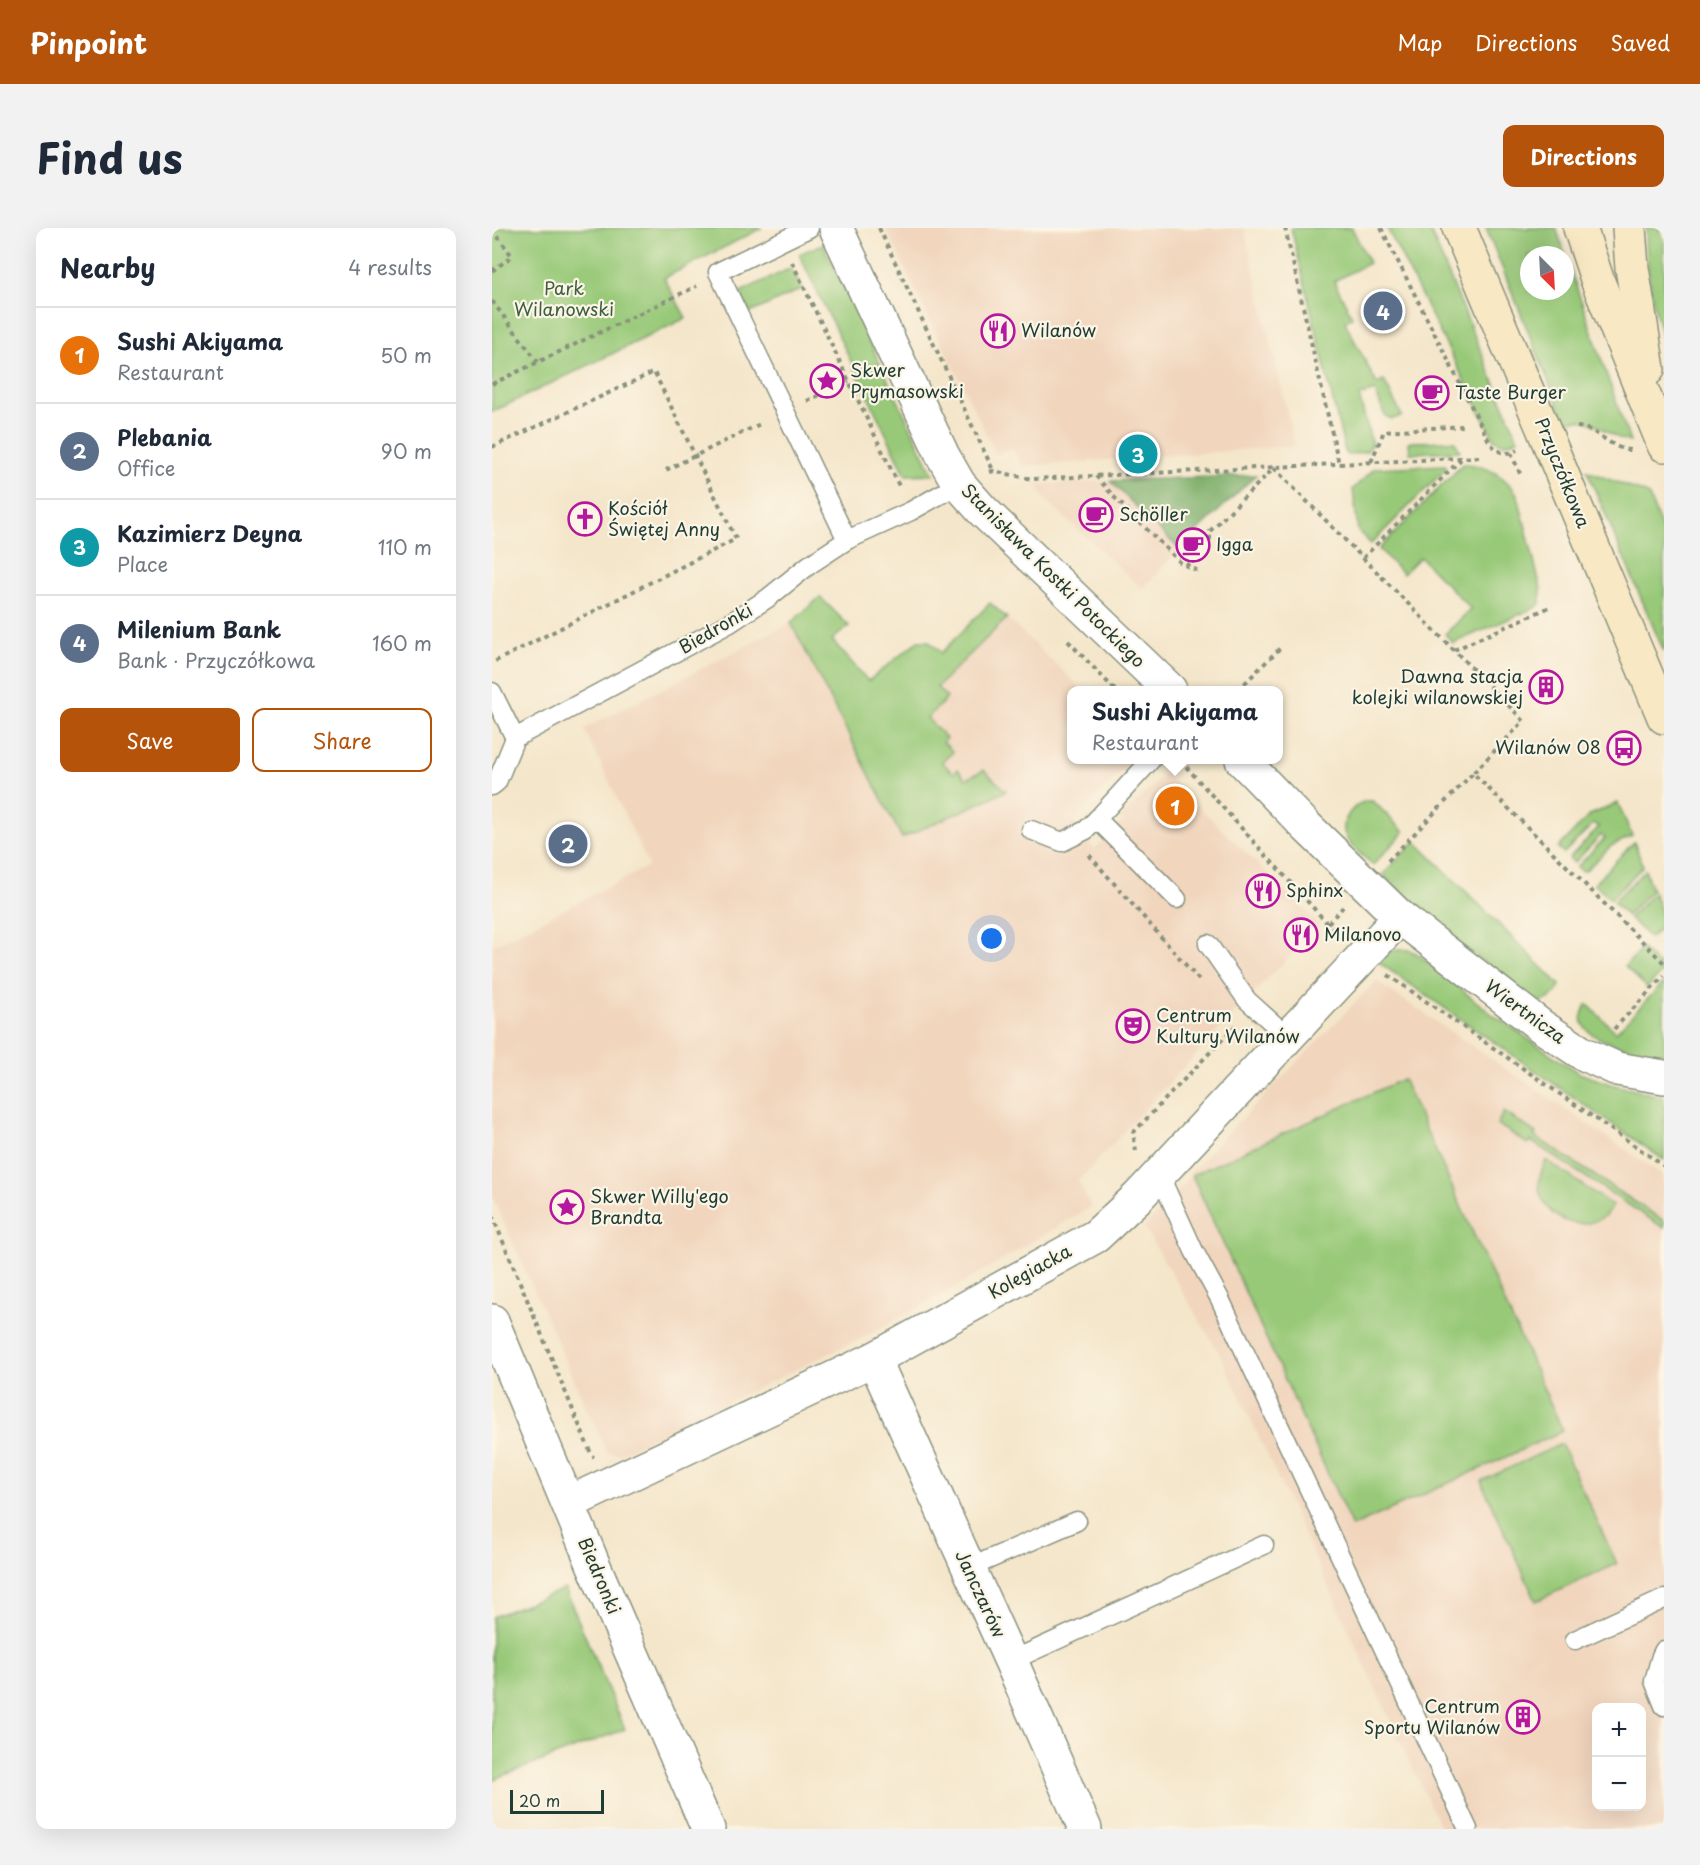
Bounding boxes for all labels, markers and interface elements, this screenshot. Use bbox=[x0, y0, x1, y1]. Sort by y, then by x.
text: Pinpoint bbox=[30, 21, 147, 64]
text: Map bbox=[1397, 26, 1442, 58]
text: Directions bbox=[1475, 26, 1577, 58]
text: Saved bbox=[1610, 26, 1670, 58]
text: Find us bbox=[36, 125, 183, 188]
button: Directions bbox=[1503, 125, 1664, 187]
north arrow bbox=[1520, 246, 1574, 300]
text: Nearby bbox=[60, 248, 155, 287]
text: 4 results bbox=[348, 252, 432, 282]
park label: Park Wilanowski bbox=[514, 274, 614, 322]
pin: 4 bbox=[1364, 288, 1402, 334]
restaurant icon: Wilanów bbox=[980, 313, 1016, 349]
place label: Wilanów bbox=[1021, 316, 1096, 343]
text: Sushi Akiyama bbox=[117, 324, 283, 357]
text: 1 bbox=[75, 340, 84, 370]
text: 50 m bbox=[380, 340, 432, 370]
place label: Skwer Prymasowski bbox=[850, 356, 964, 404]
text: Restaurant bbox=[117, 357, 224, 387]
place icon: Skwer Prymasowski bbox=[809, 363, 845, 399]
cafe icon: Taste Burger bbox=[1414, 375, 1450, 411]
place label: Taste Burger bbox=[1455, 378, 1566, 405]
street label: Przyczółkowa bbox=[1529, 413, 1598, 532]
text: Plebania bbox=[117, 420, 212, 453]
pin: 3 bbox=[1118, 432, 1158, 476]
text: 2 bbox=[72, 436, 87, 466]
text: 90 m bbox=[381, 436, 432, 466]
text: Office bbox=[117, 453, 175, 483]
street label: Stanisława Kostki Potockiego bbox=[956, 477, 1152, 673]
place label: Kościół Świętej Anny bbox=[608, 494, 720, 542]
cafe icon: Schöller bbox=[1078, 497, 1114, 533]
place label: Schöller bbox=[1119, 500, 1188, 527]
church icon: Kościół Świętej Anny bbox=[567, 501, 603, 537]
text: Kazimierz Deyna bbox=[117, 516, 302, 549]
cafe icon: Igga bbox=[1175, 527, 1211, 563]
place label: Igga bbox=[1216, 530, 1254, 557]
text: 3 bbox=[73, 532, 86, 562]
text: 110 m bbox=[378, 532, 432, 562]
text: Place bbox=[117, 549, 168, 579]
street label: Biedronki bbox=[673, 596, 757, 660]
text: Milenium Bank bbox=[117, 612, 281, 645]
text: 4 bbox=[73, 628, 86, 658]
text: 160 m bbox=[372, 628, 432, 658]
text: Bank · Przyczółkowa bbox=[117, 645, 315, 675]
place label: Dawna stacja kolejki wilanowskiej bbox=[1352, 662, 1523, 710]
building icon: Dawna stacja kolejki wilanowskiej bbox=[1528, 669, 1564, 705]
popup bbox=[1067, 686, 1283, 764]
text: Sushi Akiyama bbox=[1092, 694, 1258, 727]
button: Save bbox=[60, 708, 240, 772]
button: Share bbox=[252, 708, 432, 772]
text: Restaurant bbox=[1092, 727, 1199, 757]
bus stop icon: Wilanów 08 bbox=[1606, 730, 1642, 766]
place label: Wilanów 08 bbox=[1495, 733, 1601, 760]
pin: 1 bbox=[1156, 784, 1194, 828]
pin: 2 bbox=[548, 822, 588, 866]
restaurant icon: Sphinx bbox=[1245, 873, 1281, 909]
place label: Sphinx bbox=[1286, 876, 1343, 903]
restaurant icon: Milanovo bbox=[1283, 917, 1319, 953]
place label: Milanovo bbox=[1324, 920, 1402, 947]
your location bbox=[977, 924, 1006, 953]
street label: Wiertnicza bbox=[1480, 972, 1573, 1050]
place label: Centrum Kultury Wilanów bbox=[1156, 1001, 1299, 1049]
theatre icon: Centrum Kultury Wilanów bbox=[1115, 1008, 1151, 1044]
place label: Skwer Willy'ego Brandta bbox=[590, 1182, 729, 1230]
place icon: Skwer Willy'ego Brandta bbox=[549, 1189, 585, 1225]
street label: Kolegiacka bbox=[983, 1236, 1077, 1305]
street label: Biedronki bbox=[572, 1533, 629, 1618]
street label: Janczarów bbox=[949, 1545, 1013, 1642]
place label: Centrum Sportu Wilanów bbox=[1364, 1692, 1500, 1740]
building icon: Centrum Sportu Wilanów bbox=[1505, 1699, 1541, 1735]
map controls bbox=[1592, 1703, 1646, 1811]
button: + bbox=[1592, 1703, 1646, 1757]
button: − bbox=[1592, 1757, 1646, 1811]
scale bar bbox=[510, 1787, 604, 1814]
text: 20 m bbox=[519, 1788, 560, 1812]

